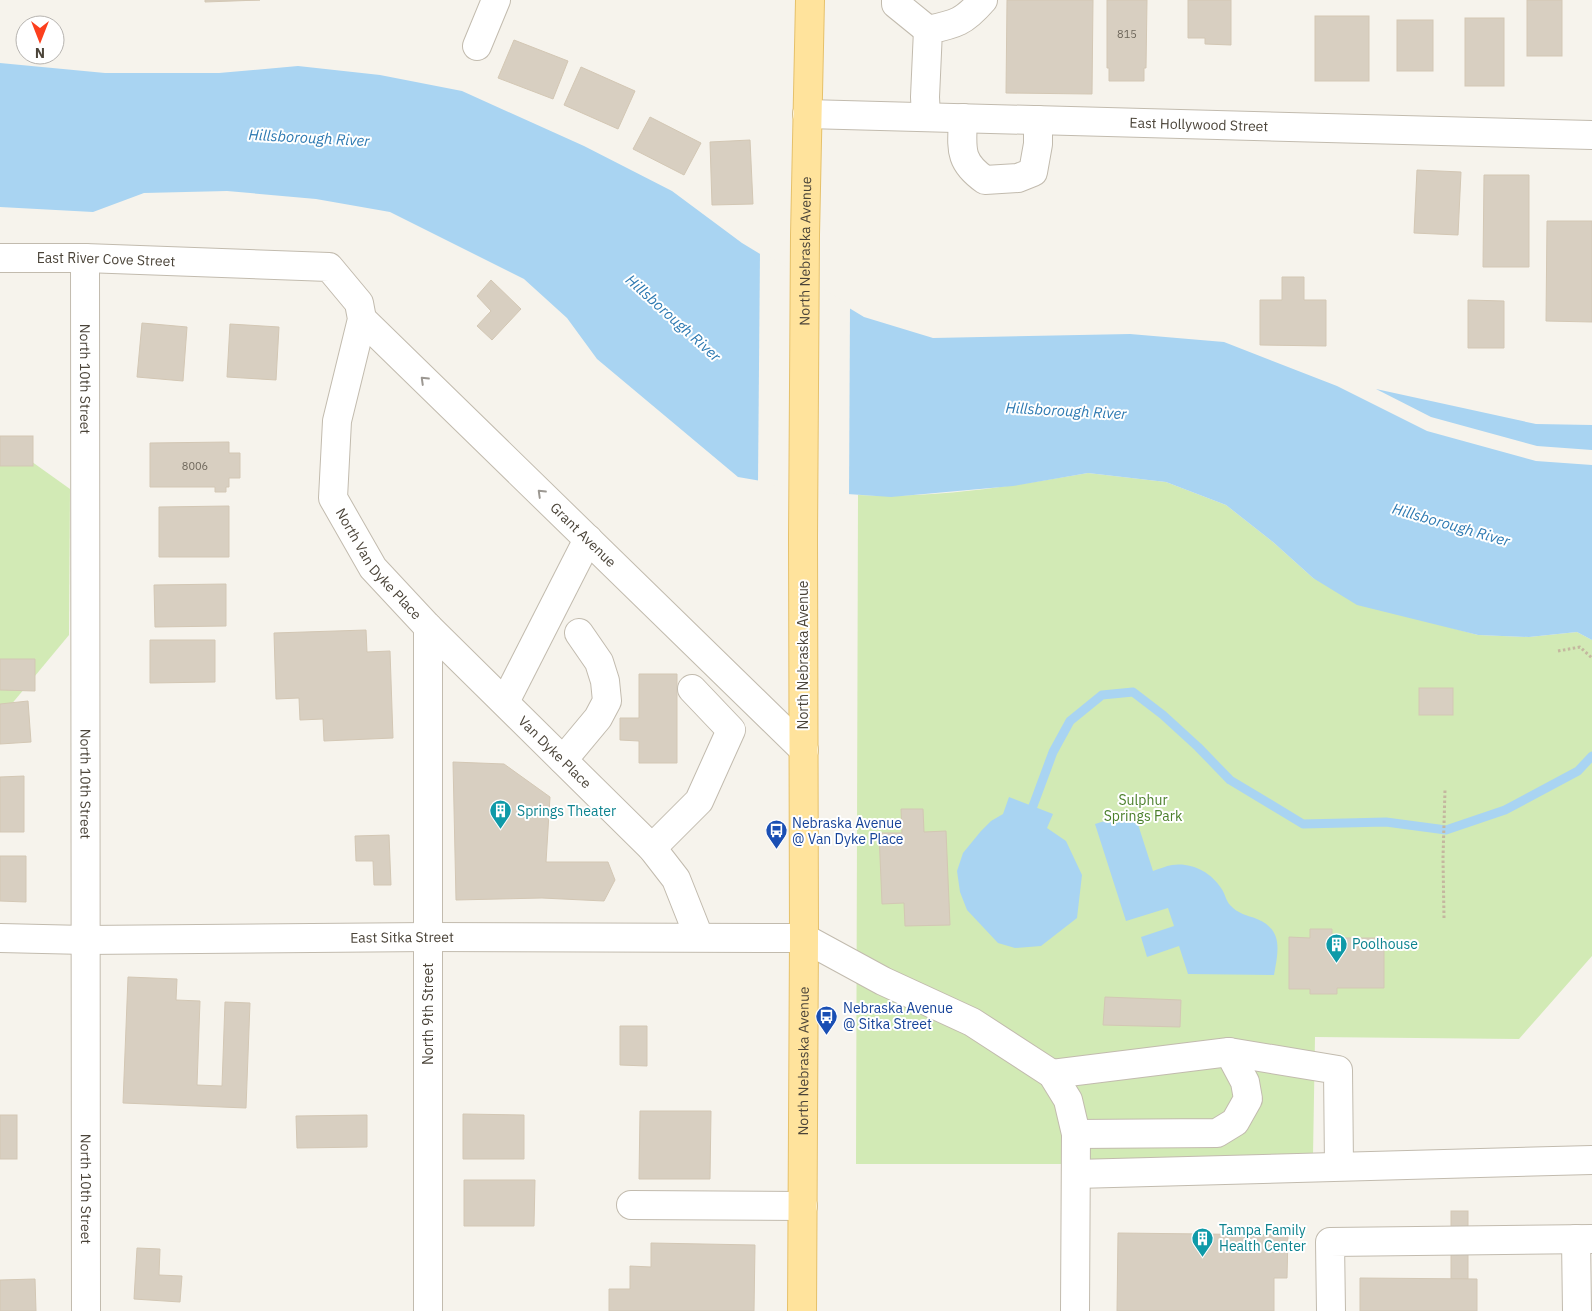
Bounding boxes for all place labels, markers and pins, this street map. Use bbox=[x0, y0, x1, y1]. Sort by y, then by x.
building icon: Springs Theater bbox=[489, 799, 513, 830]
place label: Springs Theater bbox=[517, 802, 616, 820]
place label: Nebraska Avenue @ Van Dyke Place bbox=[792, 814, 904, 848]
bus stop icon: Nebraska Avenue @ Van Dyke Place bbox=[764, 819, 788, 850]
building icon: Poolhouse bbox=[1324, 932, 1348, 963]
place label: Poolhouse bbox=[1352, 935, 1418, 953]
place label: Nebraska Avenue @ Sitka Street bbox=[843, 999, 953, 1033]
bus stop icon: Nebraska Avenue @ Sitka Street bbox=[815, 1004, 839, 1035]
place label: Tampa Family Health Center bbox=[1219, 1221, 1306, 1255]
building icon: Tampa Family Health Center bbox=[1191, 1226, 1215, 1257]

